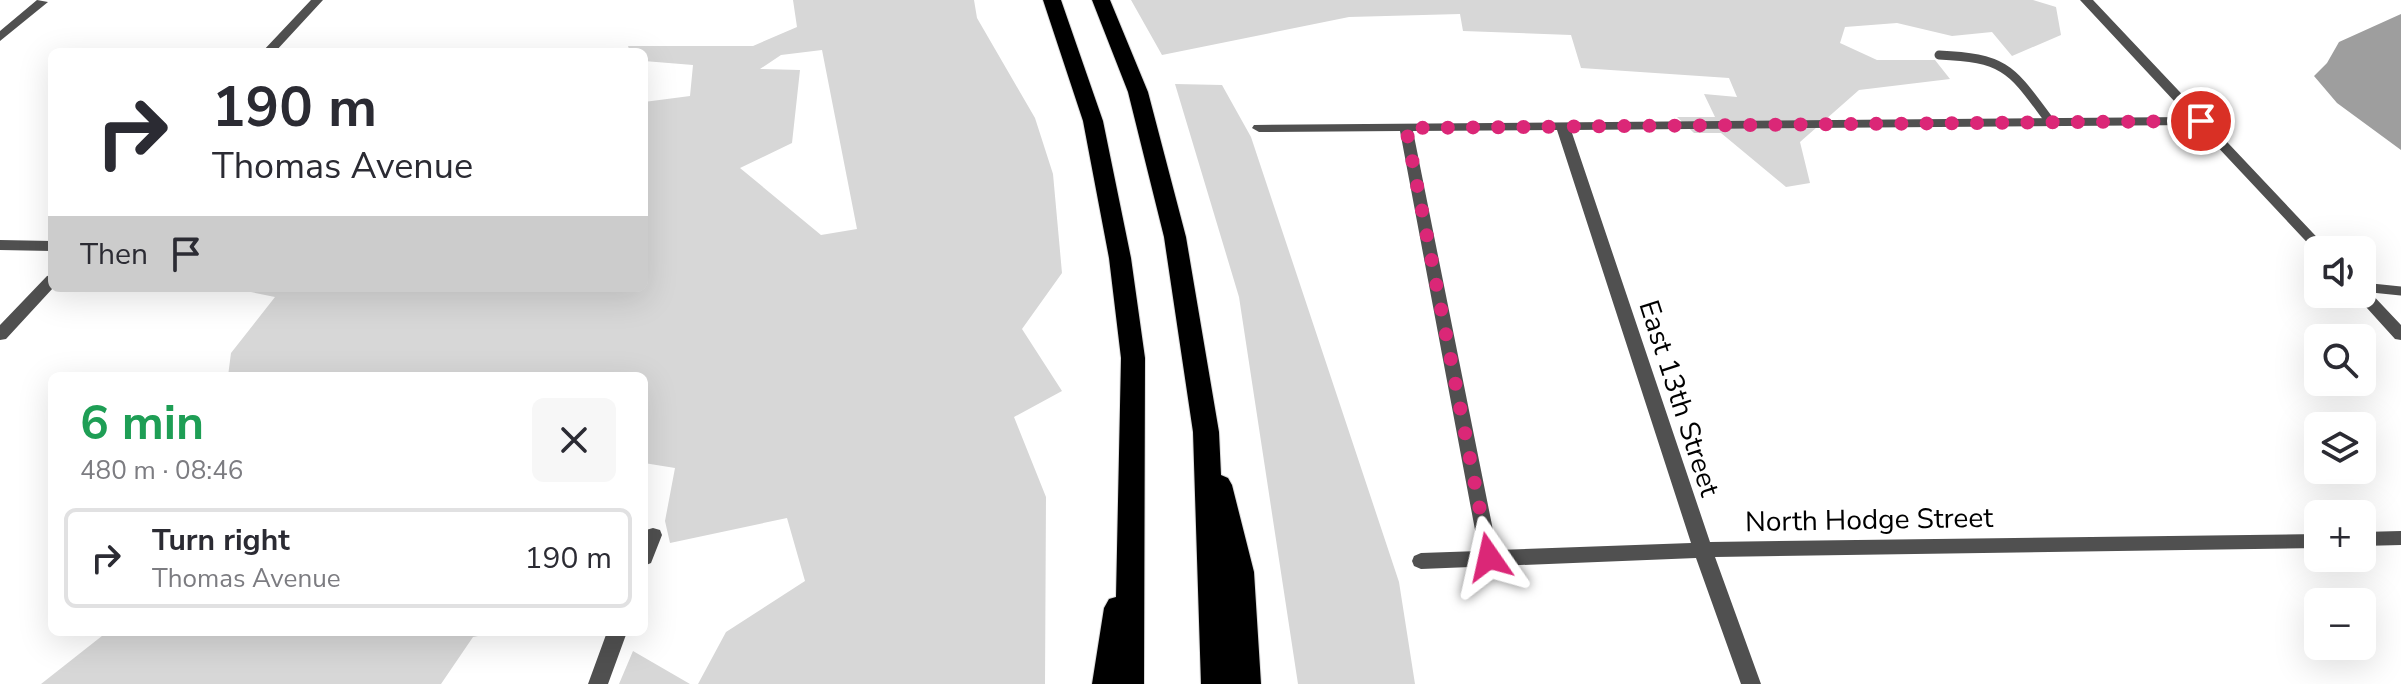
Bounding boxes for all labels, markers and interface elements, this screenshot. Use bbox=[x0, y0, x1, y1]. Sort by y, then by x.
text: 190 m bbox=[212, 69, 377, 146]
icon: right bbox=[80, 80, 184, 184]
pin bbox=[2167, 87, 2235, 155]
icon: arrive bbox=[2179, 99, 2223, 143]
text: Thomas Avenue bbox=[212, 142, 473, 191]
icon: arrive bbox=[164, 232, 208, 276]
text: Then bbox=[80, 234, 148, 275]
map controls bbox=[2304, 236, 2376, 660]
button: sound bbox=[2304, 236, 2376, 308]
street label: East 13th Street bbox=[1629, 295, 1729, 501]
button: search bbox=[2304, 324, 2376, 396]
text: 6 min bbox=[80, 390, 204, 456]
button: close bbox=[532, 398, 616, 482]
button: layers bbox=[2304, 412, 2376, 484]
text: 480 m · 08:46 bbox=[80, 453, 243, 488]
street label: North Hodge Street bbox=[1745, 499, 1994, 541]
button: + bbox=[2304, 500, 2376, 572]
position arrow bbox=[1447, 515, 1531, 599]
text: Turn right bbox=[152, 520, 290, 561]
icon: right bbox=[84, 536, 128, 580]
text: 190 m bbox=[525, 538, 612, 579]
text: Thomas Avenue bbox=[152, 561, 341, 596]
button: − bbox=[2304, 588, 2376, 660]

